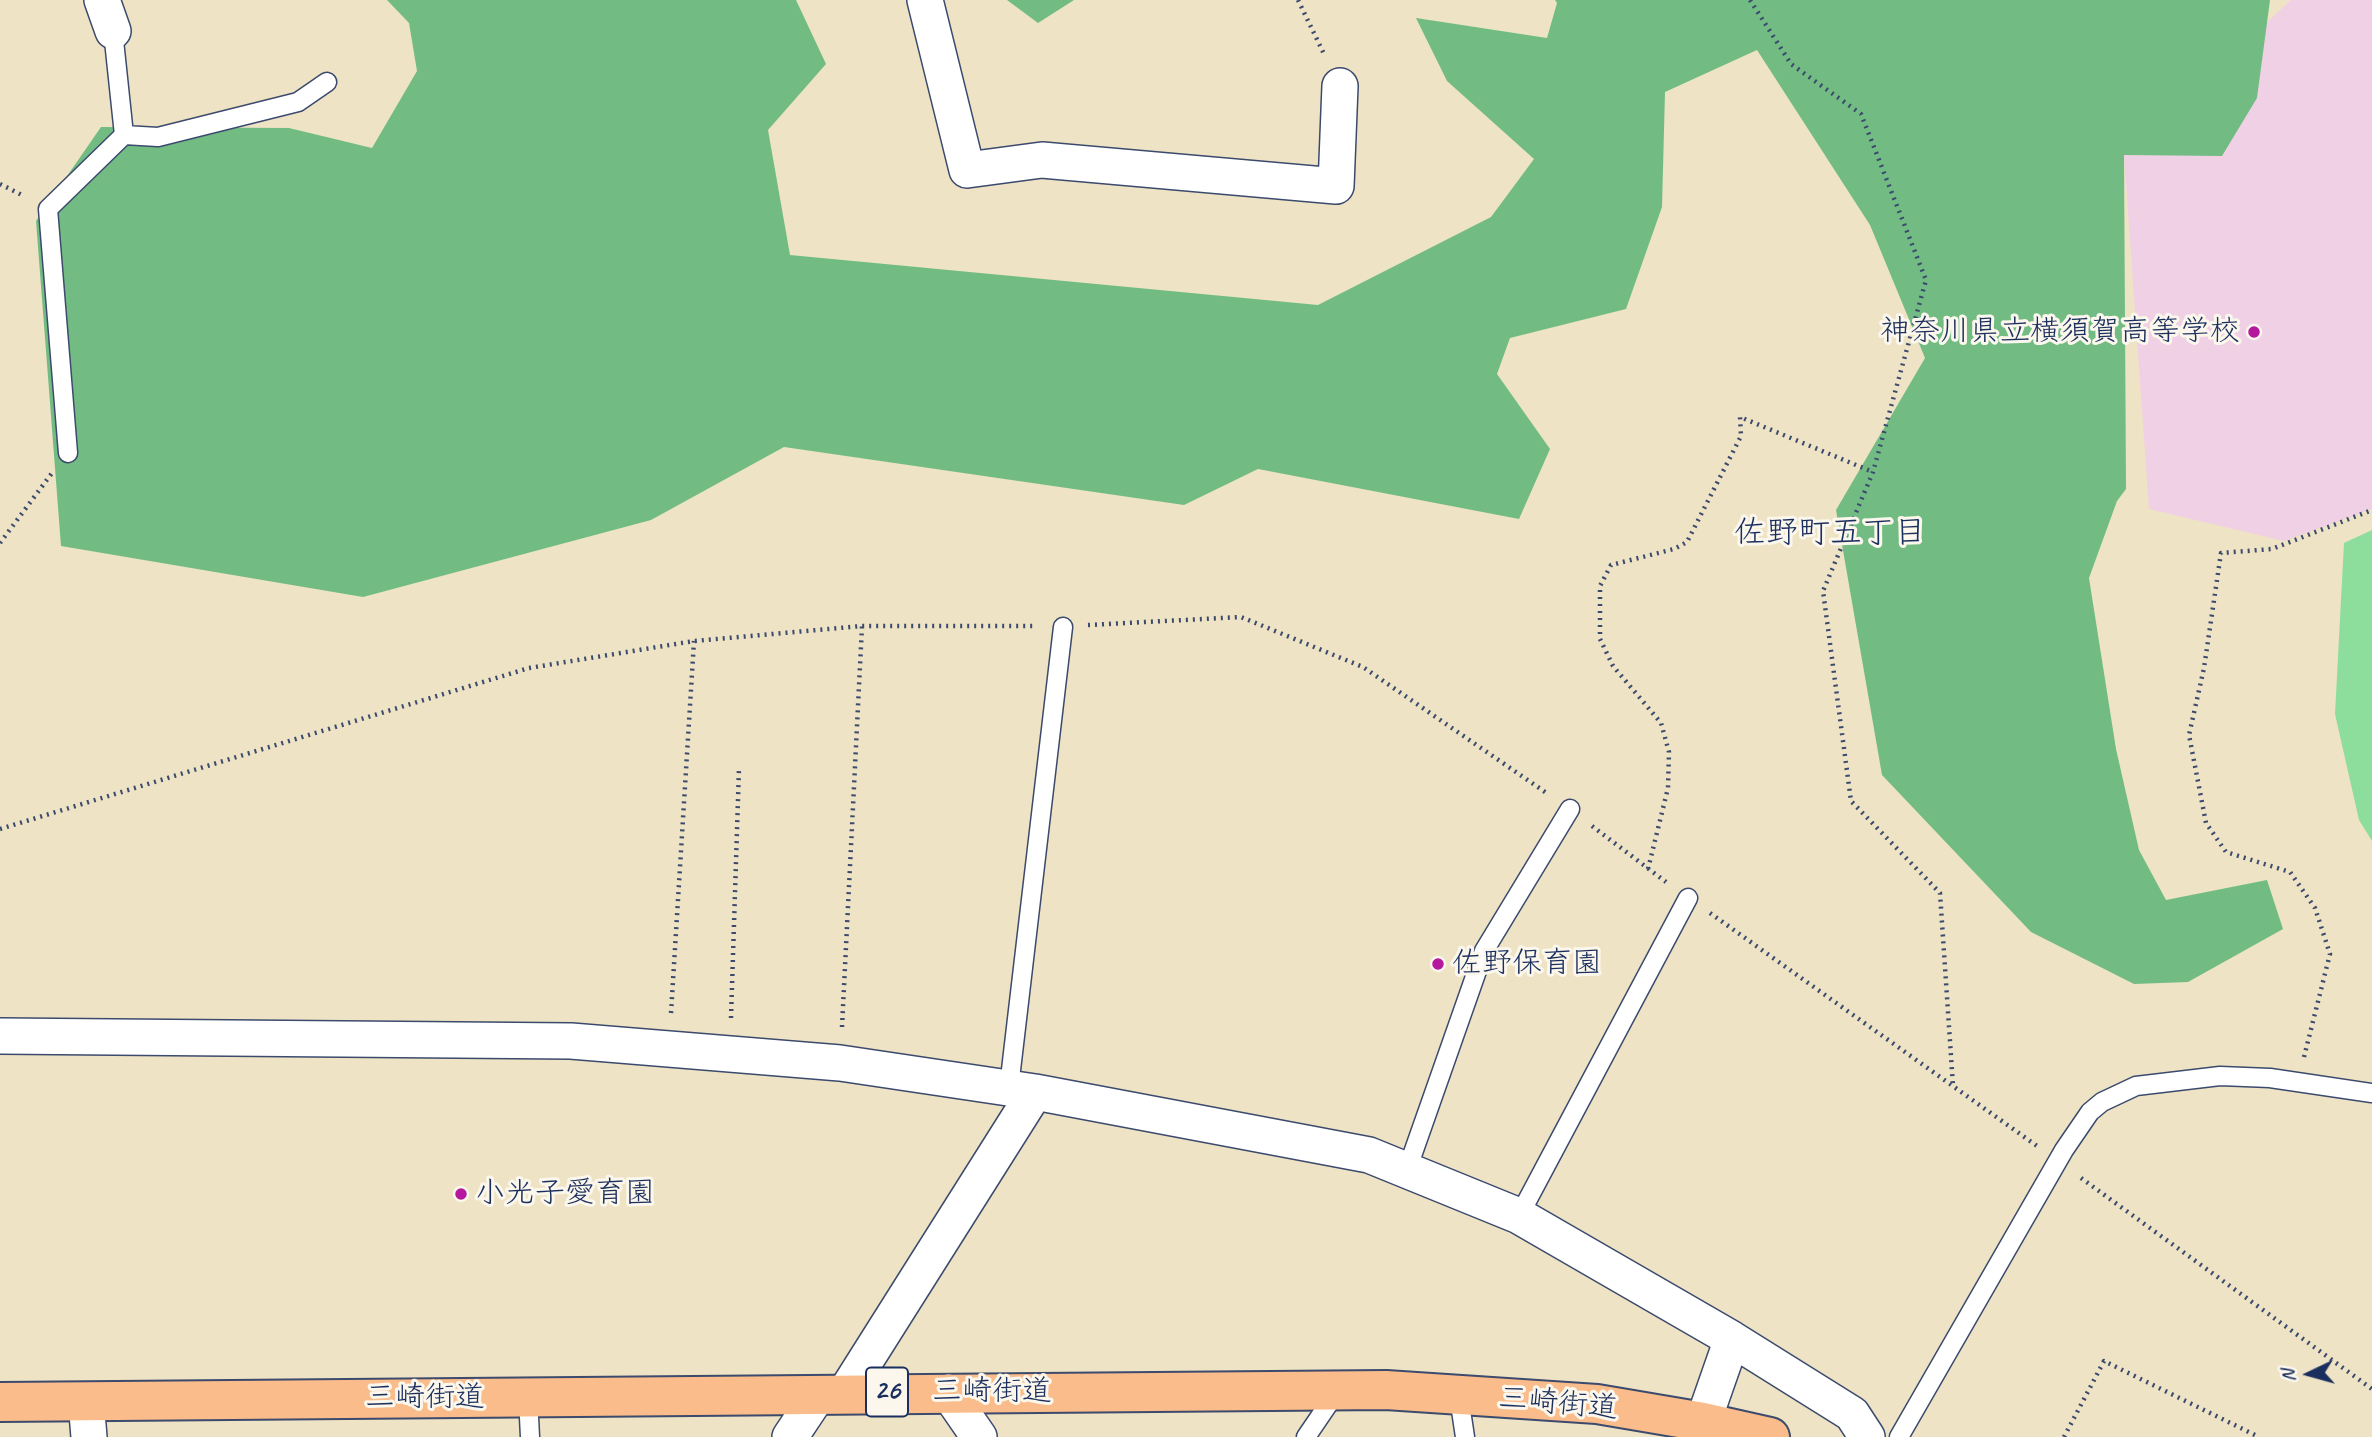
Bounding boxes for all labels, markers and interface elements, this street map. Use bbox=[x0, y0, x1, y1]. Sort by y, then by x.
place label: 神奈川県立横須賀高等学校 bbox=[1880, 314, 2240, 350]
marker: 神奈川県立横須賀高等学校 bbox=[2246, 324, 2262, 340]
district label: 佐野町五丁目 bbox=[1734, 515, 1926, 553]
place label: 佐野保育園 bbox=[1452, 946, 1602, 982]
marker: 佐野保育園 bbox=[1430, 956, 1446, 972]
place label: 小光子愛育園 bbox=[475, 1176, 655, 1212]
marker: 小光子愛育園 bbox=[453, 1186, 469, 1202]
north arrow bbox=[2274, 1339, 2344, 1409]
road number: 26 bbox=[866, 1368, 908, 1416]
text: N bbox=[2276, 1369, 2301, 1383]
street label: 三崎街道 bbox=[932, 1374, 1052, 1410]
street label: 三崎街道 bbox=[365, 1380, 485, 1416]
street label: 三崎街道 bbox=[1497, 1381, 1619, 1427]

